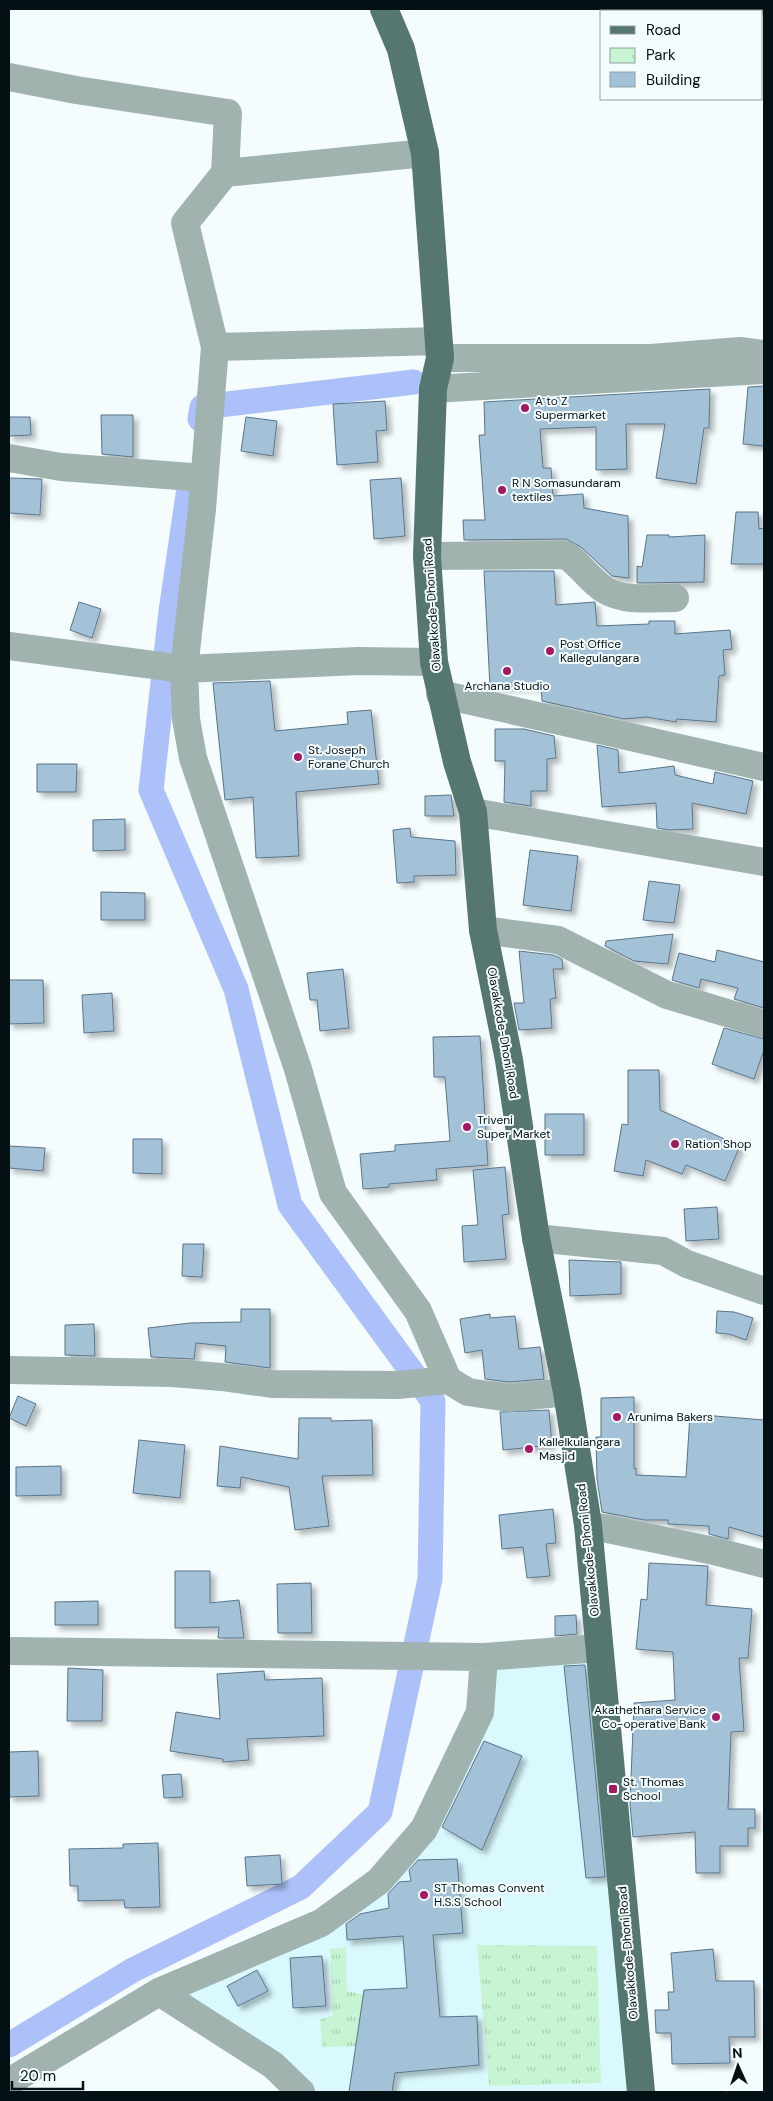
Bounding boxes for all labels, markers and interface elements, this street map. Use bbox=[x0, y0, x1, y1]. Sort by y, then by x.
legend bbox=[600, 10, 763, 100]
text: Road bbox=[646, 20, 681, 40]
text: Park bbox=[646, 45, 676, 65]
text: Building bbox=[646, 70, 701, 90]
place label: A to Z Supermarket bbox=[535, 393, 606, 423]
marker: A to Z Supermarket bbox=[519, 402, 531, 414]
place label: R N Somasundaram textiles bbox=[512, 475, 621, 505]
marker: R N Somasundaram textiles bbox=[496, 484, 508, 496]
street label: Olavakkode-Dhoni Road bbox=[419, 538, 445, 672]
place label: Post Office Kallegulangara bbox=[560, 636, 639, 666]
marker: Post Office Kallegulangara bbox=[544, 645, 556, 657]
marker: Archana Studio bbox=[501, 665, 513, 677]
place label: Archana Studio bbox=[464, 678, 550, 694]
place label: St. Joseph Forane Church bbox=[308, 742, 390, 772]
marker: St. Joseph Forane Church bbox=[292, 751, 304, 763]
street label: Olavakkode-Dhoni Road bbox=[484, 966, 522, 1100]
place label: Triveni Super Market bbox=[477, 1112, 551, 1142]
marker: Triveni Super Market bbox=[461, 1121, 473, 1133]
place label: Ration Shop bbox=[685, 1136, 752, 1152]
marker: Ration Shop bbox=[669, 1138, 681, 1150]
place label: Arunima Bakers bbox=[627, 1409, 713, 1425]
marker: Arunima Bakers bbox=[611, 1411, 623, 1423]
place label: Kallelkulangara Masjid bbox=[539, 1434, 620, 1464]
marker: Kallelkulangara Masjid bbox=[523, 1443, 535, 1455]
street label: Olavakkode-Dhoni Road bbox=[573, 1483, 603, 1617]
place label: Akathethara Service Co-operative Bank bbox=[594, 1702, 706, 1732]
marker: Akathethara Service Co-operative Bank bbox=[710, 1711, 722, 1723]
place label: St. Thomas School bbox=[623, 1774, 684, 1804]
marker: St. Thomas School bbox=[607, 1783, 619, 1795]
place label: ST Thomas Convent H.S.S School bbox=[434, 1880, 545, 1910]
street label: Olavakkode-Dhoni Road bbox=[614, 1886, 642, 2020]
marker: ST Thomas Convent H.S.S School bbox=[418, 1889, 430, 1901]
north arrow bbox=[713, 2041, 763, 2091]
text: N bbox=[732, 2044, 743, 2062]
scale bar bbox=[12, 2058, 84, 2090]
text: 20 m bbox=[20, 2066, 56, 2086]

